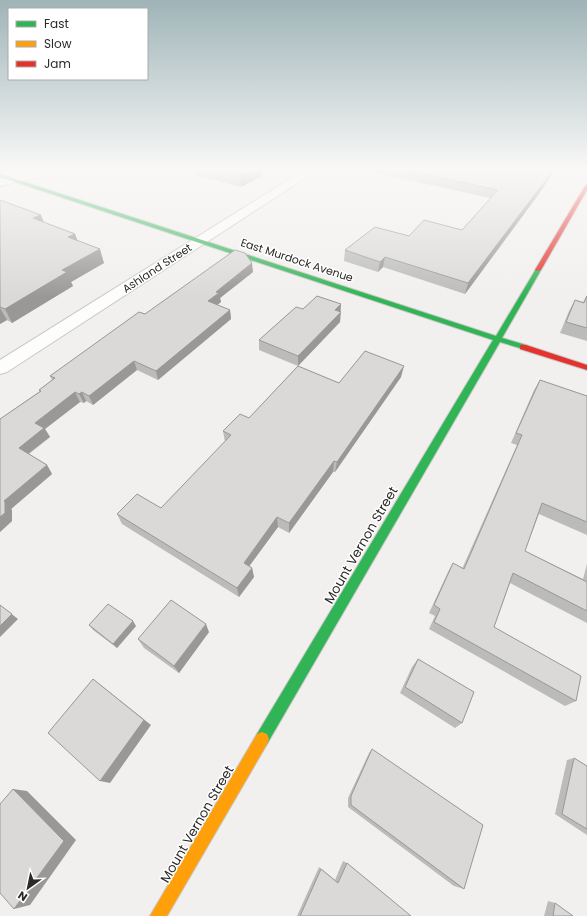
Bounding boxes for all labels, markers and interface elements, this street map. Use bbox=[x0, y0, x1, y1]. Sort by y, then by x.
legend bbox=[8, 8, 148, 80]
text: Fast bbox=[44, 15, 69, 32]
text: Slow bbox=[44, 35, 72, 52]
text: Jam bbox=[44, 55, 71, 72]
street label: East Murdock Avenue bbox=[239, 234, 355, 286]
street label: Ashland Street bbox=[119, 240, 195, 296]
street label: Mount Vernon Street bbox=[320, 483, 402, 607]
street label: Mount Vernon Street bbox=[156, 762, 238, 886]
north arrow bbox=[8, 868, 48, 908]
text: N bbox=[15, 887, 30, 905]

